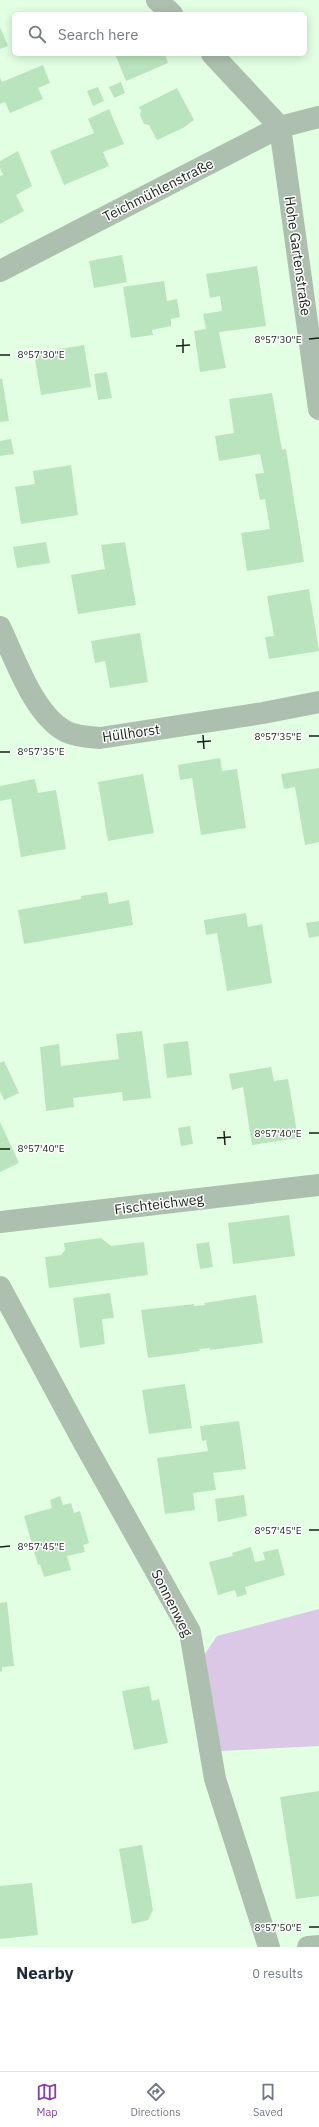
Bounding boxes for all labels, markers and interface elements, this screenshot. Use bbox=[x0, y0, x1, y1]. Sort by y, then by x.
search box bbox=[12, 12, 307, 56]
icon: search bbox=[26, 23, 48, 45]
text: Search here bbox=[58, 25, 138, 44]
street label: Teichmühlenstraße bbox=[100, 154, 217, 226]
street label: Hohe Gartenstraße bbox=[281, 195, 315, 317]
text: 8°57'30"E bbox=[254, 333, 302, 346]
text: 8°57'30"E bbox=[17, 348, 65, 361]
street label: Hüllhorst bbox=[101, 720, 161, 746]
text: 8°57'35"E bbox=[254, 730, 302, 743]
text: 8°57'35"E bbox=[17, 745, 65, 758]
text: 8°57'40"E bbox=[254, 1127, 302, 1140]
text: 8°57'40"E bbox=[17, 1142, 65, 1155]
street label: Fischteichweg bbox=[113, 1190, 205, 1218]
text: 8°57'45"E bbox=[254, 1524, 302, 1537]
text: 8°57'45"E bbox=[17, 1540, 65, 1553]
street label: Sonnenweg bbox=[147, 1566, 197, 1640]
text: 8°57'50"E bbox=[254, 1921, 302, 1934]
text: Nearby bbox=[16, 1962, 74, 1984]
text: 0 results bbox=[252, 1965, 303, 1982]
tab: Map bbox=[36, 2081, 58, 2119]
tab: Directions bbox=[130, 2081, 181, 2119]
tab: Saved bbox=[253, 2081, 283, 2119]

